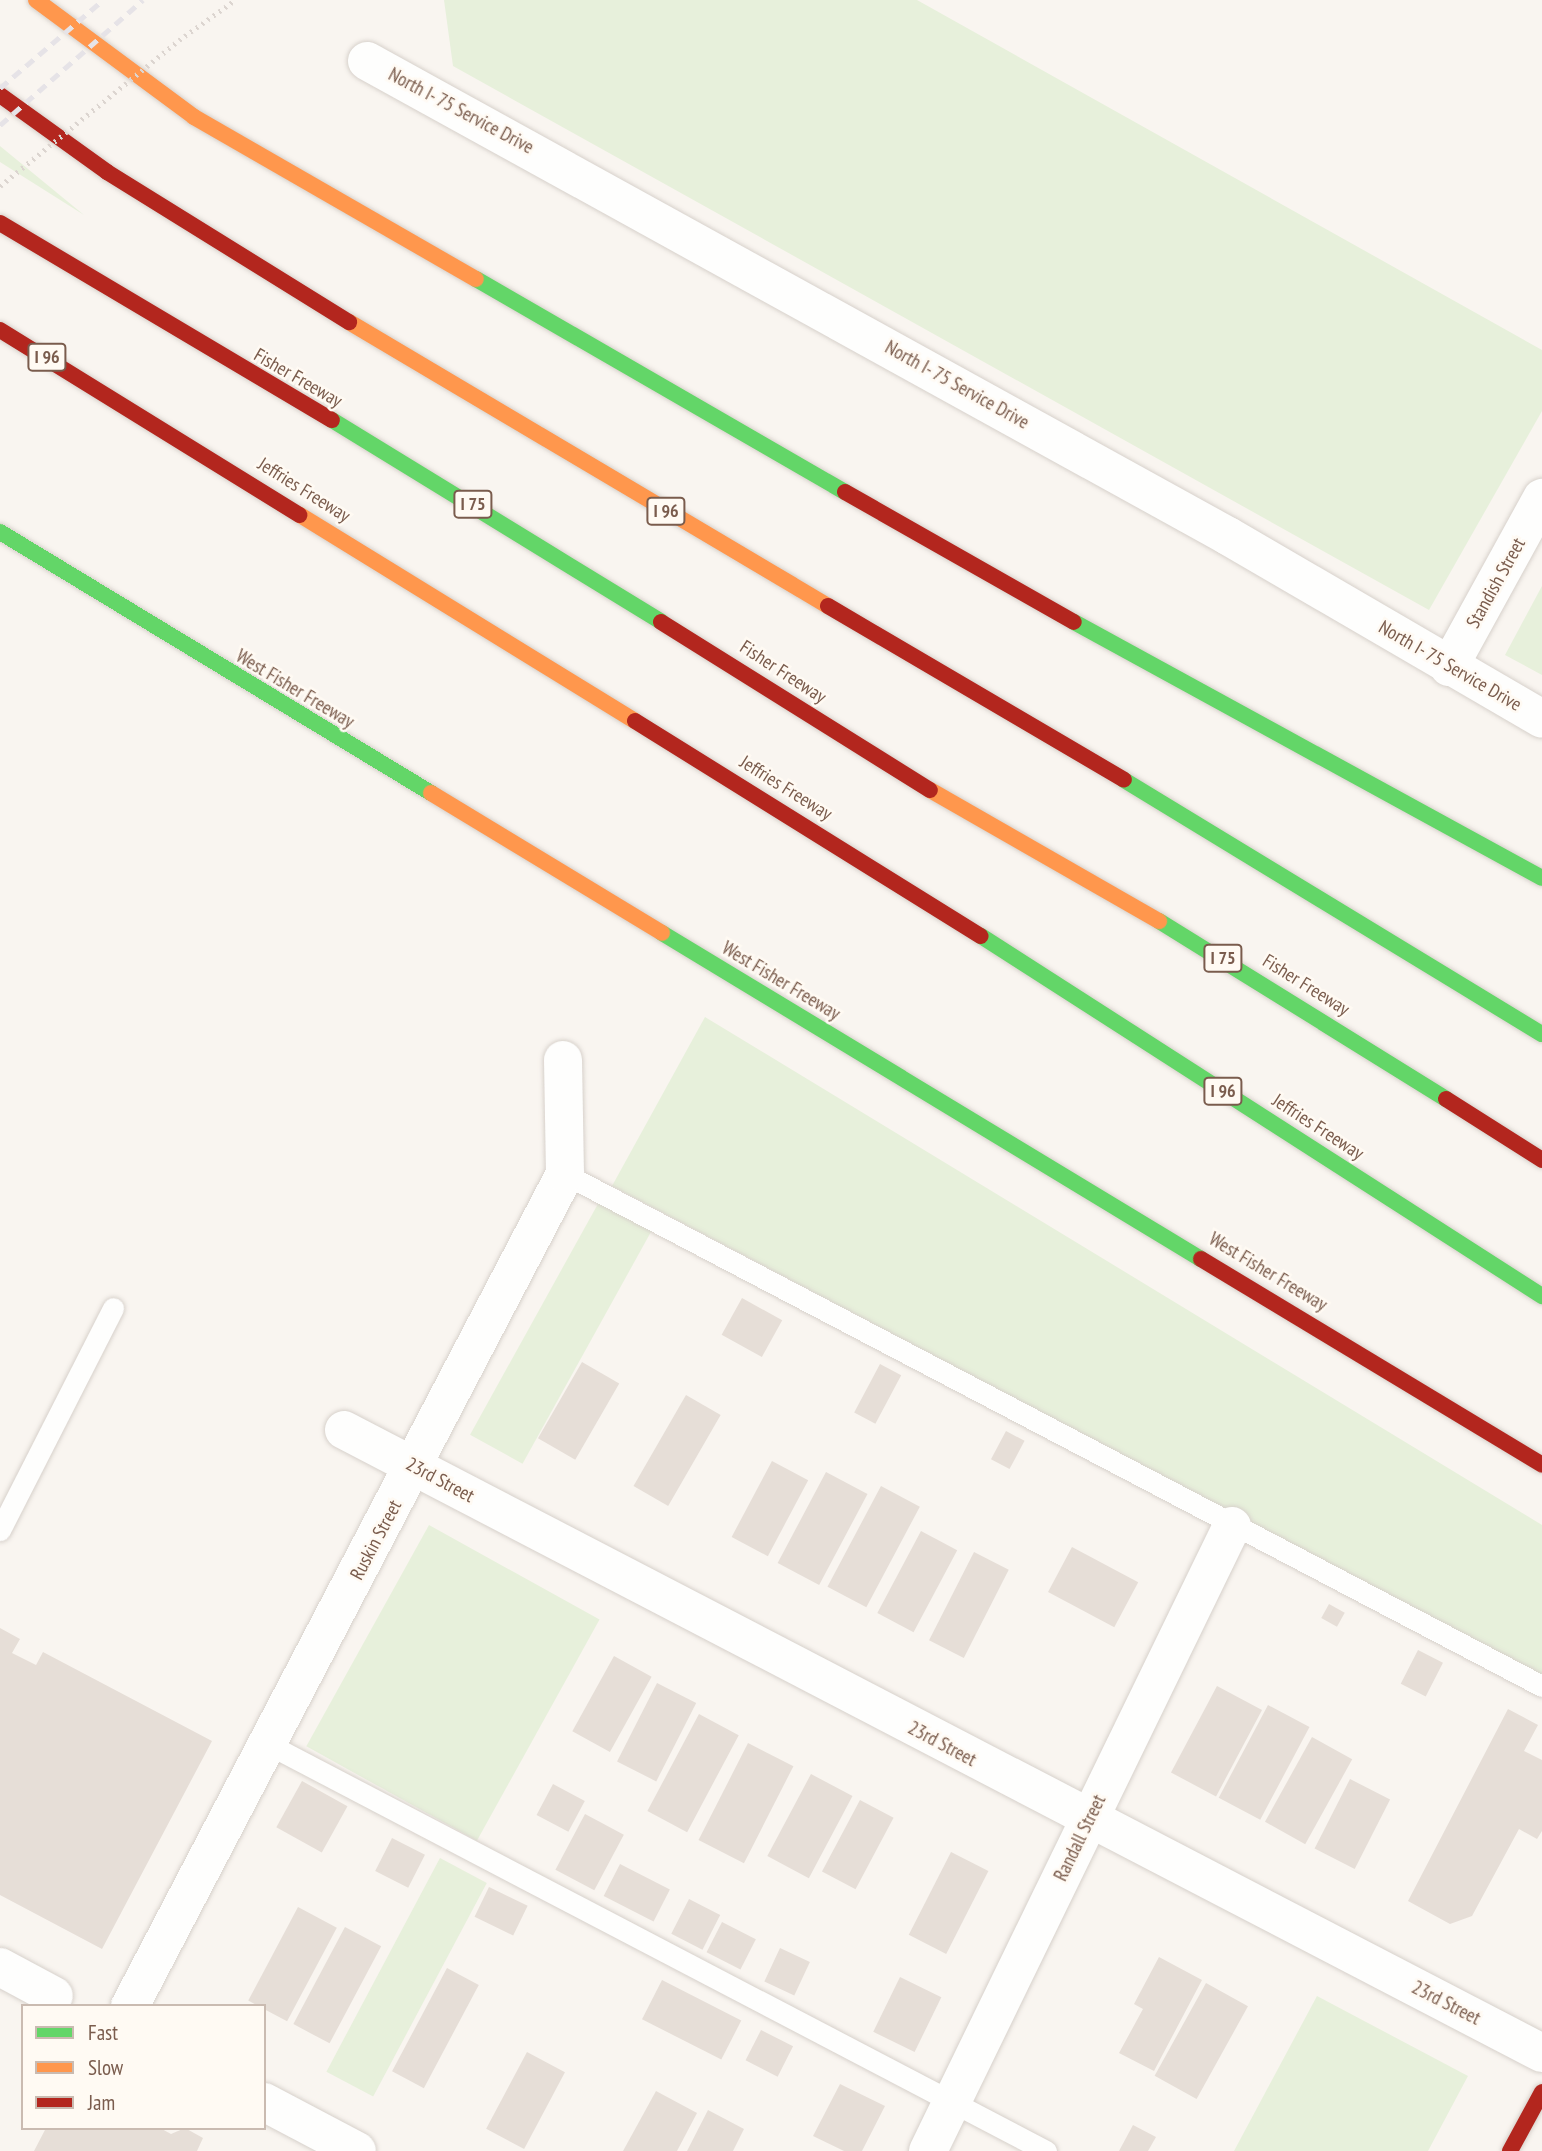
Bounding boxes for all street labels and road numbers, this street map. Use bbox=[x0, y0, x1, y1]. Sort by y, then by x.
street label: North I- 75 Service Drive bbox=[384, 63, 538, 159]
street label: North I- 75 Service Drive bbox=[880, 336, 1034, 434]
road number: I 96 bbox=[26, 342, 68, 372]
street label: Fisher Freeway bbox=[250, 344, 346, 412]
street label: Jeffries Freeway bbox=[254, 453, 354, 527]
road number: I 75 bbox=[452, 490, 494, 518]
road number: I 96 bbox=[645, 496, 687, 526]
street label: Standish Street bbox=[1462, 534, 1530, 632]
street label: North I- 75 Service Drive bbox=[1374, 616, 1526, 716]
street label: Fisher Freeway bbox=[736, 636, 830, 708]
street label: West Fisher Freeway bbox=[232, 645, 358, 733]
street label: Jeffries Freeway bbox=[736, 751, 836, 825]
street label: West Fisher Freeway bbox=[718, 937, 844, 1025]
road number: I 75 bbox=[1202, 944, 1244, 973]
street label: Fisher Freeway bbox=[1258, 949, 1354, 1021]
road number: I 96 bbox=[1202, 1076, 1244, 1106]
street label: Jeffries Freeway bbox=[1268, 1089, 1368, 1165]
street label: West Fisher Freeway bbox=[1205, 1228, 1331, 1316]
street label: 23rd Street bbox=[402, 1453, 478, 1507]
street label: Ruskin Street bbox=[346, 1496, 406, 1584]
street label: 23rd Street bbox=[904, 1717, 980, 1771]
street label: Randall Street bbox=[1049, 1791, 1111, 1885]
street label: 23rd Street bbox=[1408, 1976, 1484, 2030]

